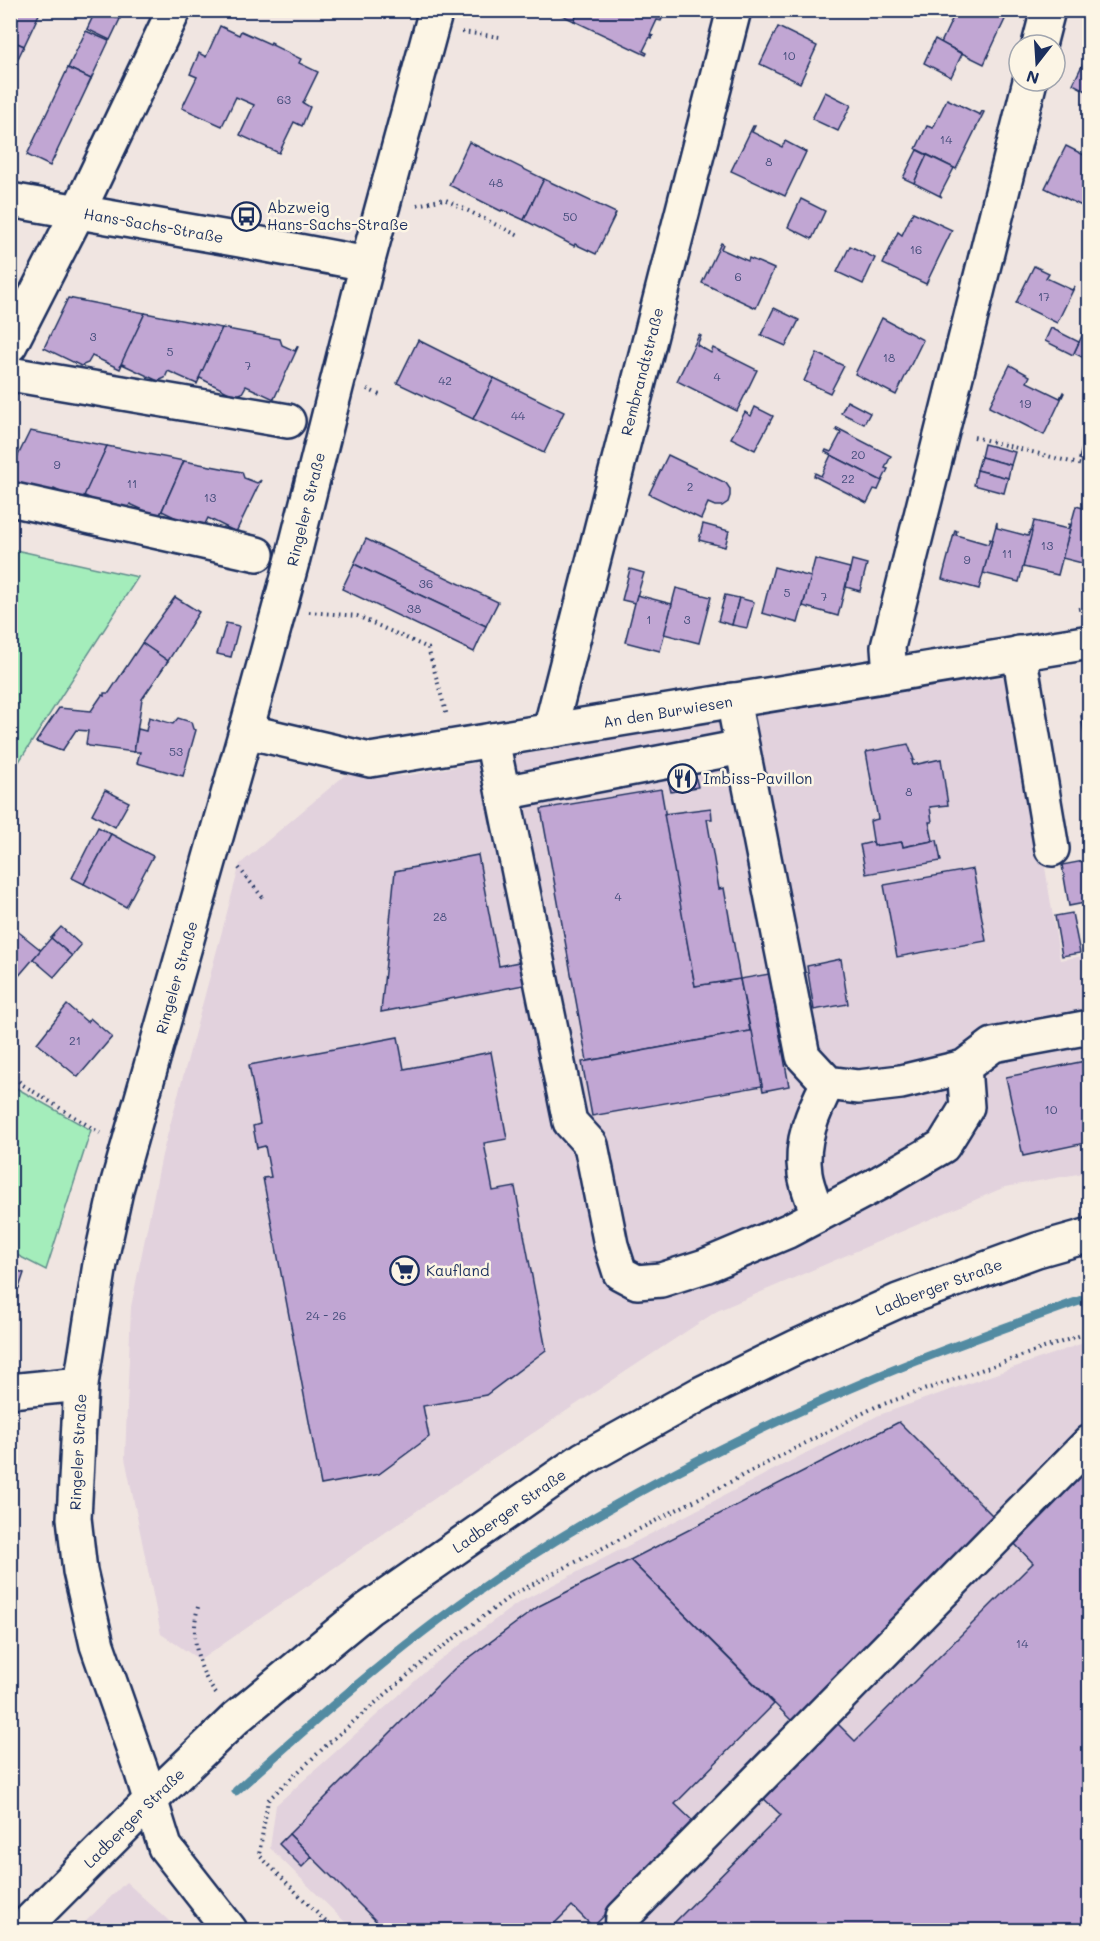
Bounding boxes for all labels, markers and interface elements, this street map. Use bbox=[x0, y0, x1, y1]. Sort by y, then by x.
north arrow bbox=[1007, 33, 1067, 93]
house number: 10 bbox=[783, 47, 796, 63]
text: N bbox=[1024, 66, 1041, 90]
house number: 63 bbox=[277, 91, 291, 107]
house number: 14 bbox=[940, 131, 952, 147]
house number: 8 bbox=[765, 153, 773, 169]
house number: 48 bbox=[489, 174, 503, 190]
place label: Abzweig Hans-Sachs-Straße bbox=[267, 197, 408, 234]
bus stop icon: Abzweig Hans-Sachs-Straße bbox=[230, 200, 262, 232]
street label: Hans-Sachs-Straße bbox=[82, 203, 225, 247]
house number: 50 bbox=[563, 208, 578, 224]
house number: 16 bbox=[910, 241, 922, 257]
house number: 6 bbox=[734, 268, 742, 284]
house number: 17 bbox=[1038, 288, 1050, 304]
street label: Rembrandtstraße bbox=[616, 305, 668, 438]
house number: 3 bbox=[89, 328, 97, 344]
house number: 5 bbox=[167, 343, 174, 359]
house number: 18 bbox=[883, 349, 895, 365]
house number: 7 bbox=[245, 357, 252, 373]
house number: 4 bbox=[713, 368, 721, 384]
house number: 42 bbox=[438, 372, 452, 388]
house number: 19 bbox=[1019, 395, 1031, 411]
house number: 44 bbox=[511, 407, 525, 423]
house number: 20 bbox=[851, 446, 866, 462]
street label: Ringeler Straße bbox=[281, 450, 329, 568]
house number: 9 bbox=[53, 456, 61, 472]
house number: 22 bbox=[841, 470, 855, 486]
house number: 11 bbox=[127, 475, 137, 491]
house number: 2 bbox=[687, 478, 693, 494]
house number: 13 bbox=[204, 489, 216, 505]
house number: 13 bbox=[1041, 537, 1053, 553]
house number: 11 bbox=[1002, 545, 1012, 561]
house number: 9 bbox=[963, 551, 971, 567]
house number: 36 bbox=[419, 575, 433, 591]
house number: 5 bbox=[784, 584, 791, 600]
house number: 7 bbox=[821, 588, 828, 604]
house number: 38 bbox=[407, 600, 421, 616]
house number: 1 bbox=[646, 611, 652, 627]
house number: 3 bbox=[683, 611, 691, 627]
street label: An den Burwiesen bbox=[601, 691, 734, 732]
house number: 53 bbox=[169, 743, 183, 759]
restaurant icon: Imbiss-Pavillon bbox=[666, 762, 698, 794]
place label: Imbiss-Pavillon bbox=[703, 768, 812, 788]
house number: 8 bbox=[905, 783, 913, 799]
house number: 4 bbox=[614, 888, 622, 904]
house number: 28 bbox=[433, 908, 447, 924]
street label: Ringeler Straße bbox=[151, 919, 202, 1036]
house number: 21 bbox=[69, 1032, 81, 1048]
house number: 10 bbox=[1045, 1101, 1058, 1117]
supermarket icon: Kaufland bbox=[389, 1254, 421, 1286]
street label: Ladberger Straße bbox=[872, 1254, 1005, 1320]
place label: Kaufland bbox=[426, 1260, 489, 1280]
house number: 24 - 26 bbox=[306, 1307, 346, 1323]
street label: Ringeler Straße bbox=[64, 1393, 90, 1511]
street label: Ladberger Straße bbox=[448, 1464, 570, 1557]
house number: 14 bbox=[1016, 1635, 1028, 1651]
street label: Ladberger Straße bbox=[79, 1763, 188, 1872]

